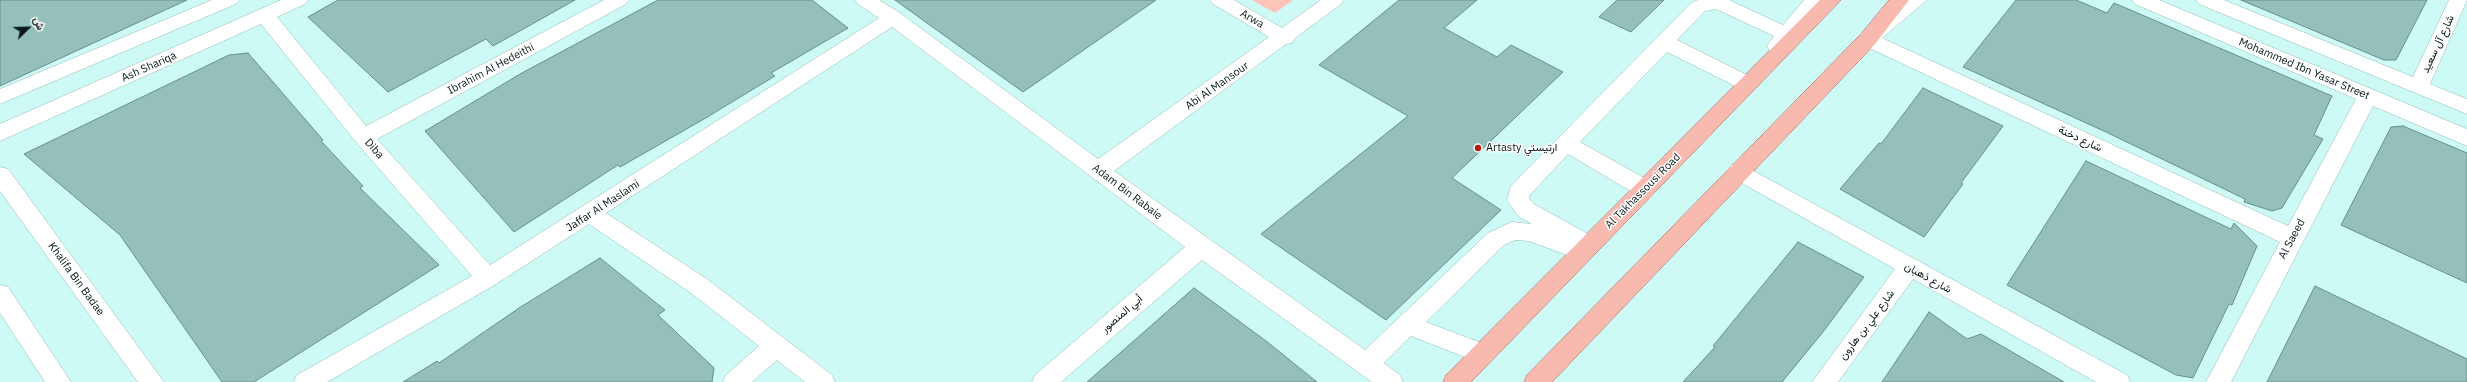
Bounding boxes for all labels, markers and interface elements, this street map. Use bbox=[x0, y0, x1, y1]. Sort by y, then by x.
street label: Arwa bbox=[1238, 7, 1266, 31]
north arrow bbox=[8, 8, 48, 48]
street label: شارع آل سعيد bbox=[2419, 13, 2457, 75]
text: ش bbox=[30, 14, 48, 32]
street label: Mohammed Ibn Yasar Street bbox=[2237, 35, 2371, 103]
street label: Ibrahim Al Hedeithi bbox=[445, 41, 537, 97]
street label: Ash Shariqa bbox=[119, 49, 179, 85]
street label: Abi Al Mansour bbox=[1183, 59, 1251, 113]
street label: شارع دخنة bbox=[2056, 123, 2104, 155]
street label: Diba bbox=[362, 136, 386, 162]
place label: Artasty ارتيستي bbox=[1486, 141, 1557, 155]
marker: Artasty ارتيستي bbox=[1473, 143, 1483, 153]
street label: Al Takhassousi Road bbox=[1603, 151, 1683, 231]
street label: Adam Bin Rabaie bbox=[1089, 161, 1165, 223]
street label: Jaffar Al Maslami bbox=[564, 177, 642, 235]
street label: Al Saeed bbox=[2276, 217, 2308, 261]
street label: Khalifa Bin Badae bbox=[45, 240, 107, 318]
street label: شارع ذهبان bbox=[1902, 260, 1954, 296]
street label: شارع علي بن هارون bbox=[1836, 288, 1898, 362]
street label: أبي المنصور bbox=[1099, 292, 1145, 336]

